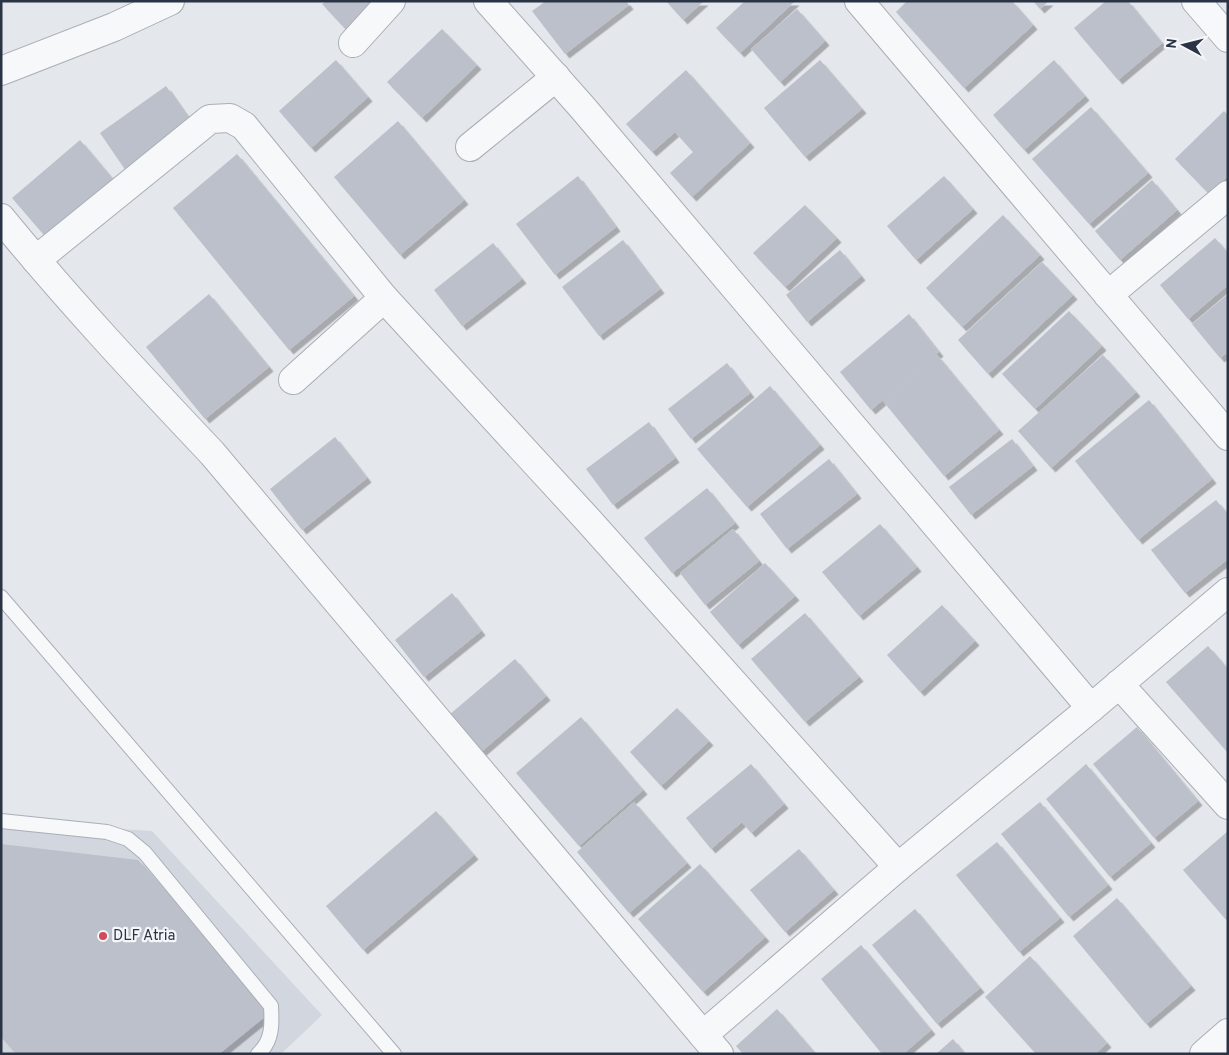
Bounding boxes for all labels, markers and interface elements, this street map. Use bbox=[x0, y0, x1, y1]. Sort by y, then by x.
north arrow bbox=[1159, 20, 1209, 70]
text: N bbox=[1164, 38, 1182, 50]
place label: DLF Atria bbox=[113, 927, 175, 946]
marker: DLF Atria bbox=[97, 930, 109, 942]

